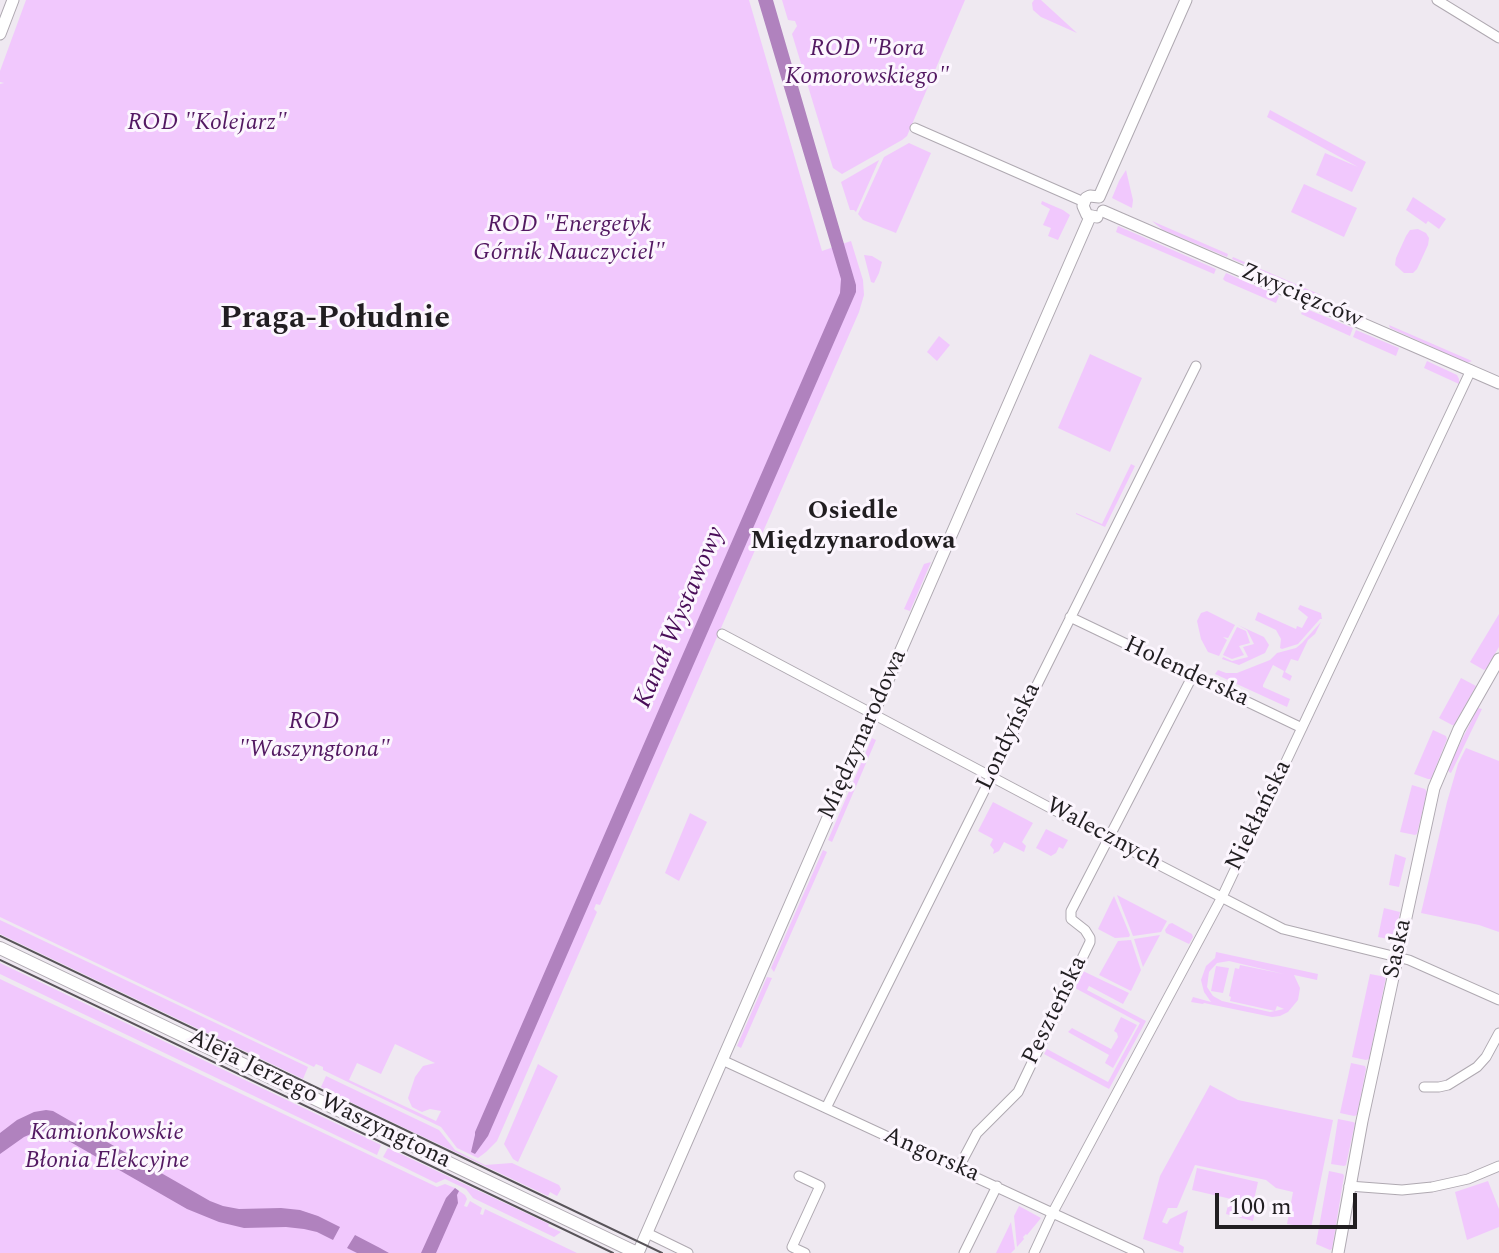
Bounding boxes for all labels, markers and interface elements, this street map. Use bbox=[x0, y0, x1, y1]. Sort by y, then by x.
park label: ROD "Bora Komorowskiego" bbox=[785, 36, 949, 92]
park label: ROD "Kolejarz" bbox=[127, 110, 287, 138]
park label: ROD "Energetyk Górnik Nauczyciel" bbox=[473, 212, 665, 268]
street label: Zwycięzców bbox=[1236, 259, 1366, 335]
district label: Praga-Południe bbox=[220, 302, 450, 340]
district label: Osiedle Międzynarodowa bbox=[750, 497, 956, 558]
water label: Kanał Wystawowy bbox=[629, 523, 733, 713]
street label: Holenderska bbox=[1119, 631, 1253, 715]
street label: Międzynarodowa bbox=[814, 646, 914, 824]
street label: Londyńska bbox=[972, 678, 1048, 796]
park label: ROD "Waszyngtona" bbox=[238, 709, 390, 765]
street label: Niekłańska bbox=[1221, 756, 1299, 876]
street label: Walecznych bbox=[1040, 792, 1166, 878]
street label: Saska bbox=[1379, 917, 1419, 981]
street label: Peszteńska bbox=[1017, 952, 1095, 1070]
street label: Aleja Jerzego Waszyngtona bbox=[183, 1024, 455, 1176]
park label: Kamionkowskie Błonia Elekcyjne bbox=[25, 1120, 189, 1176]
street label: Angorska bbox=[878, 1122, 984, 1190]
scale bar bbox=[1219, 1177, 1361, 1227]
text: 100 m bbox=[1229, 1189, 1292, 1225]

